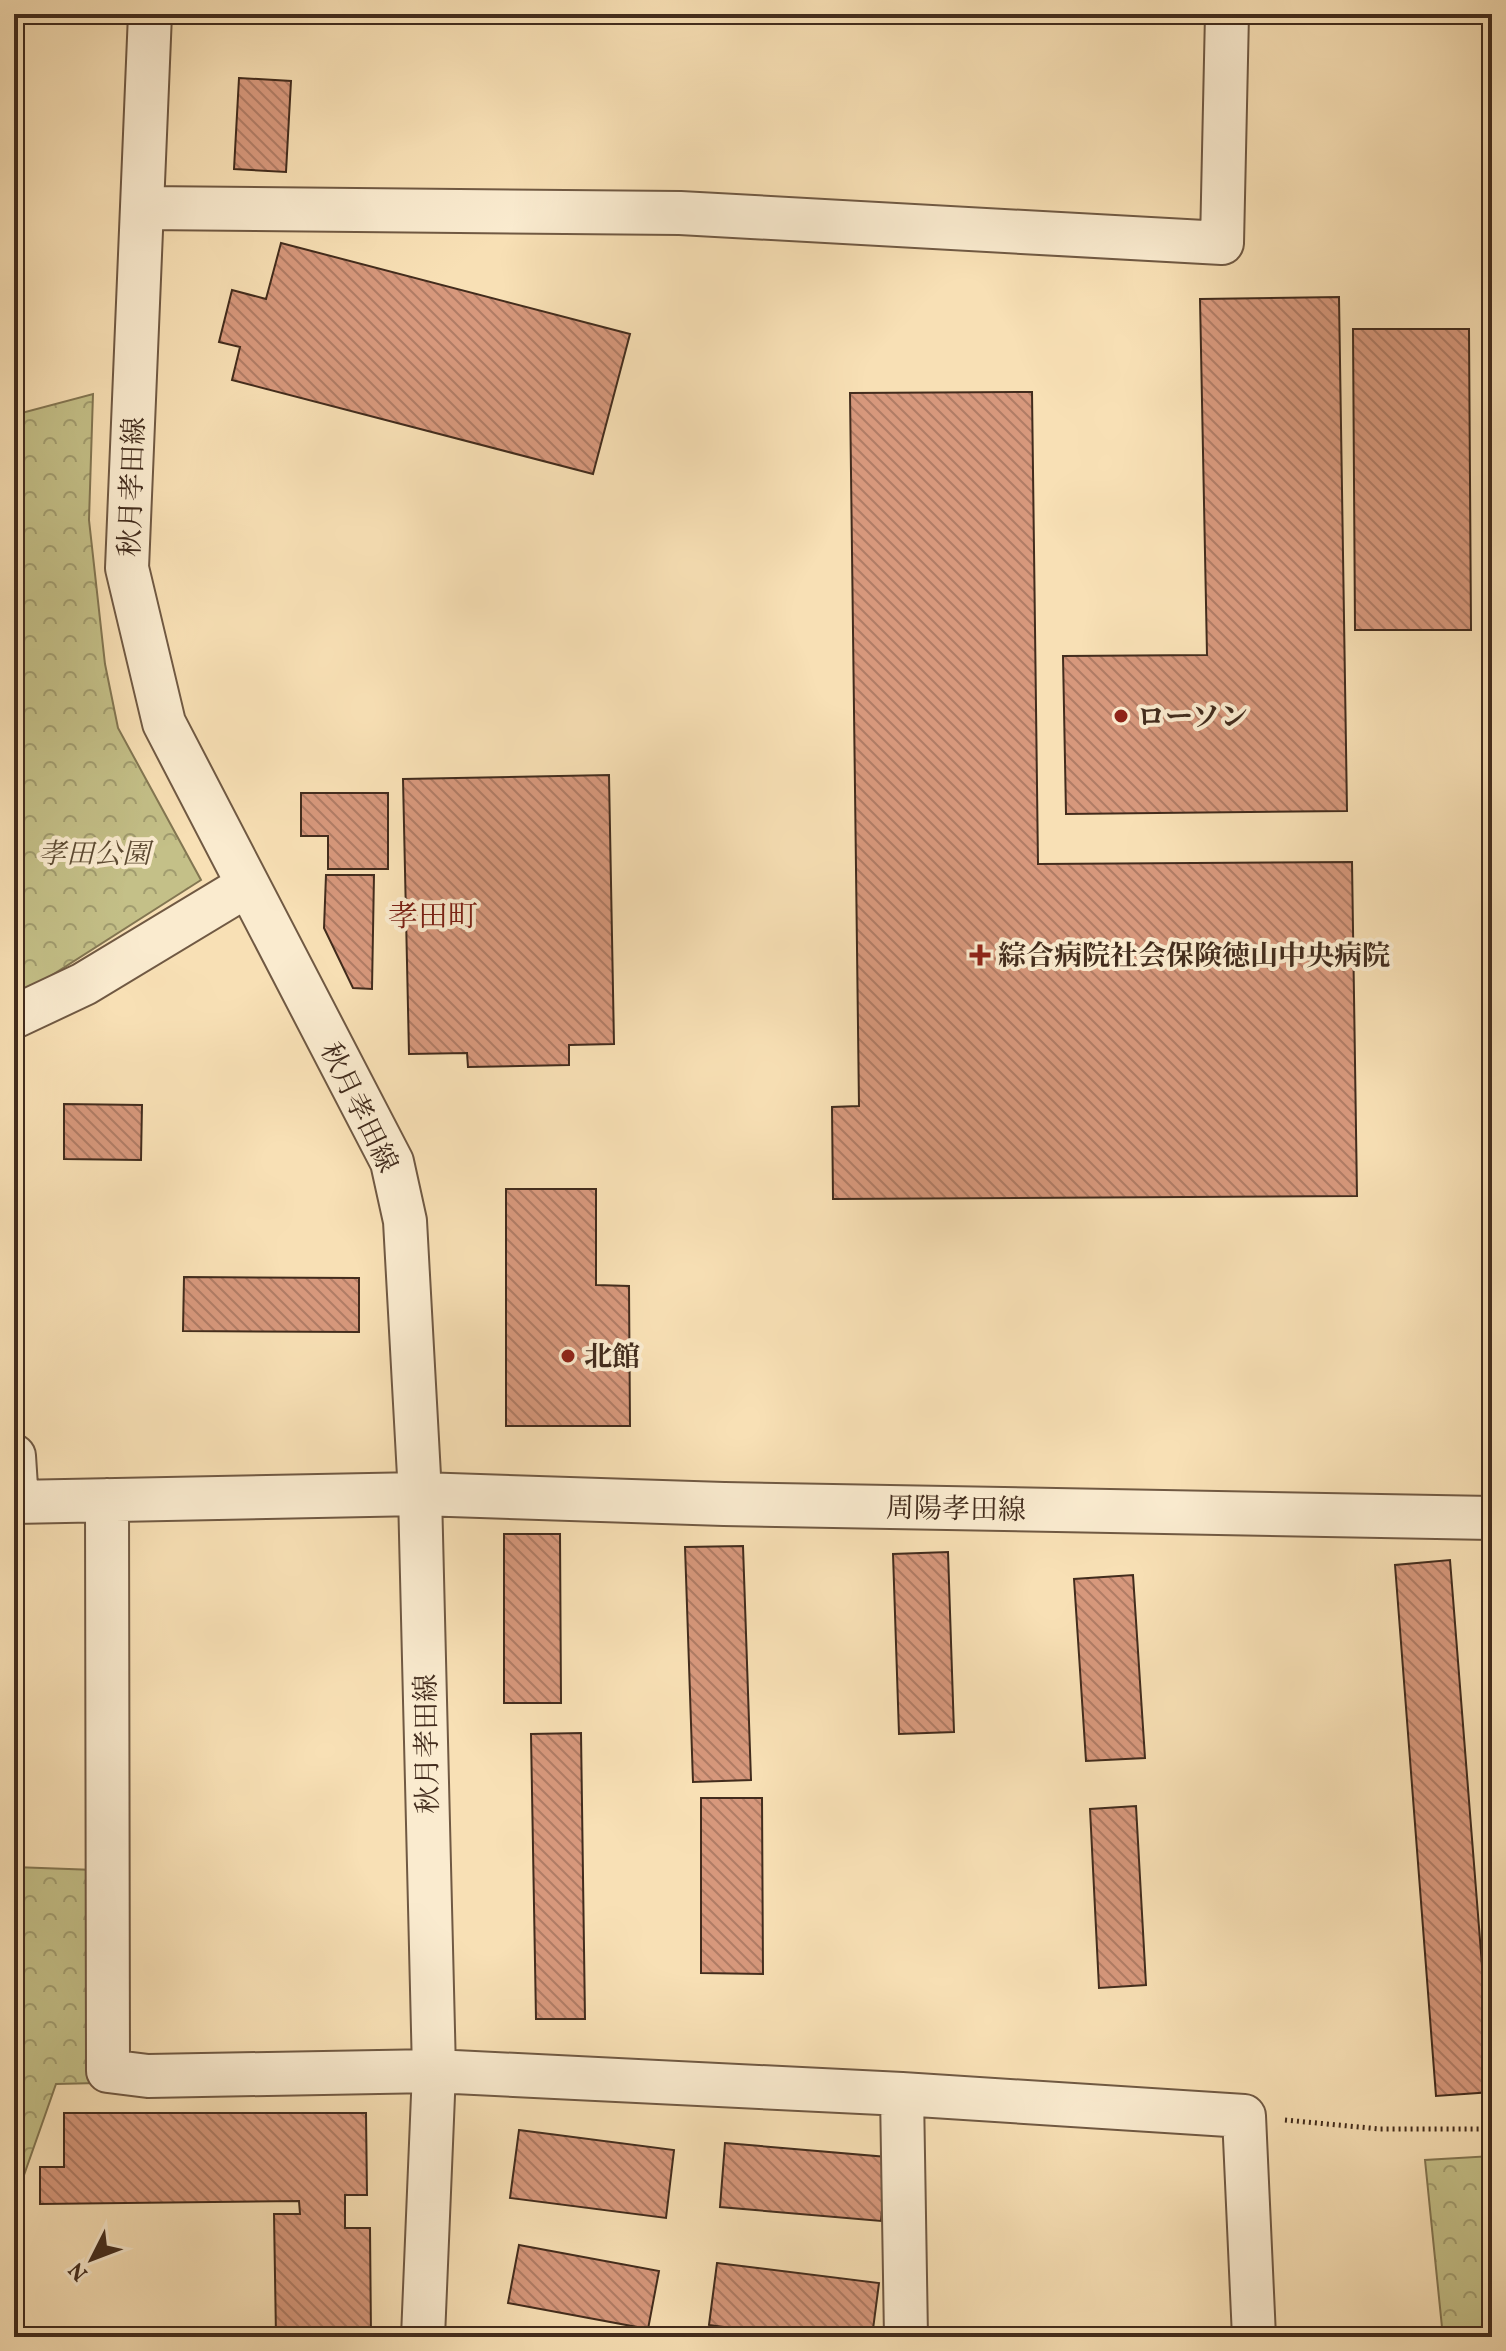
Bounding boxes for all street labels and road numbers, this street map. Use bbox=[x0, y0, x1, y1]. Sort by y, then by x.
street label: 秋月孝田線 bbox=[112, 416, 155, 558]
street label: 秋月孝田線 bbox=[310, 1037, 406, 1180]
street label: 周陽孝田線 bbox=[886, 1490, 1026, 1531]
street label: 秋月孝田線 bbox=[408, 1674, 449, 1814]

